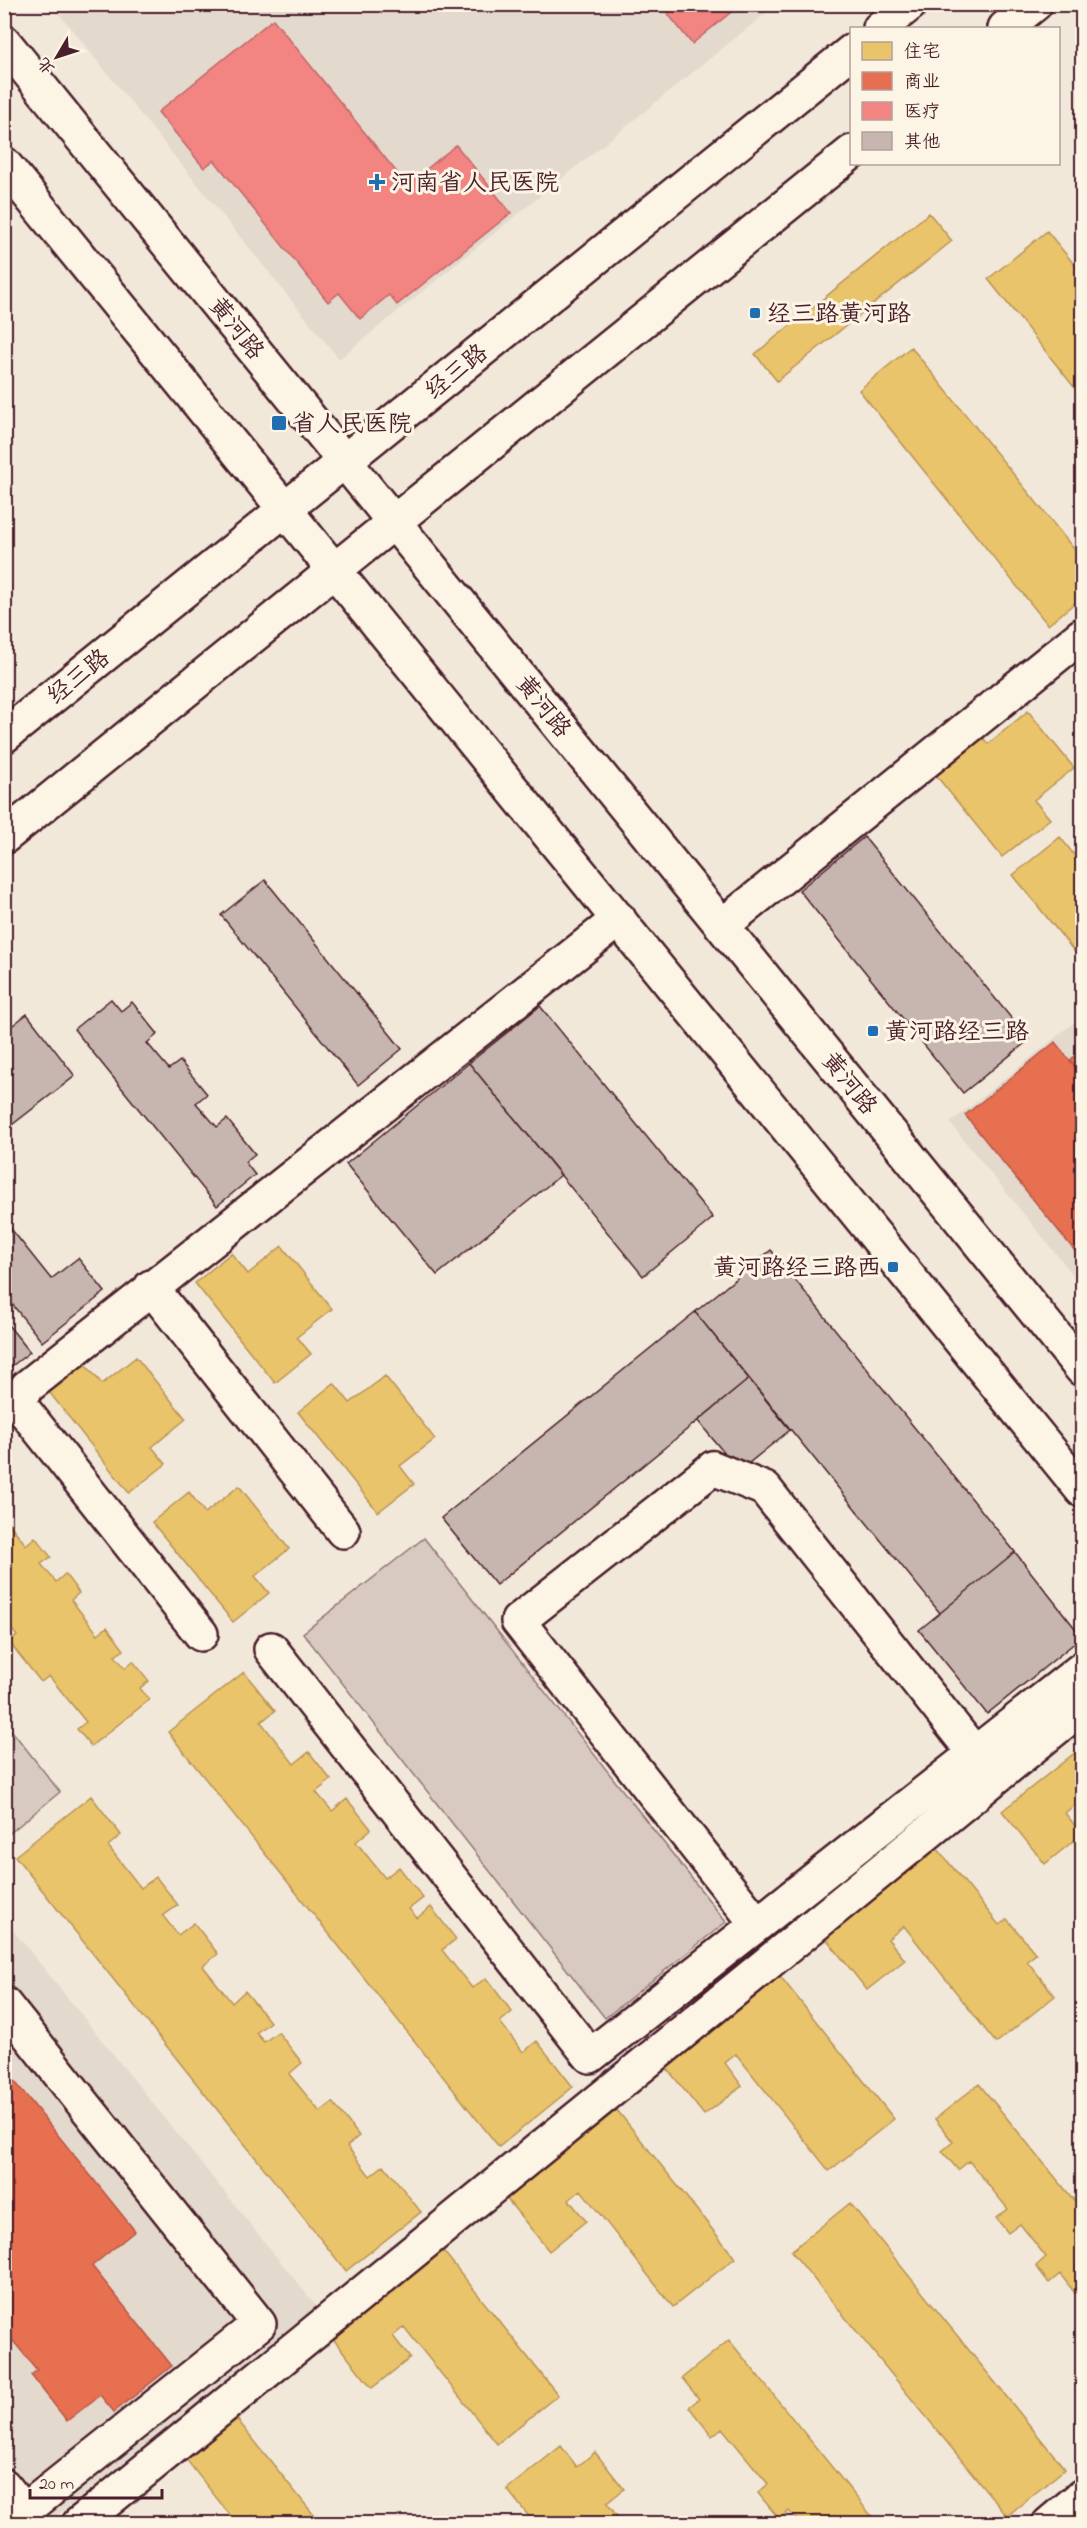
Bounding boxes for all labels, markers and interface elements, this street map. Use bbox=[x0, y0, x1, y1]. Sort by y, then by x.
north arrow bbox=[27, 27, 87, 87]
legend bbox=[850, 27, 1060, 165]
text: 住宅 bbox=[904, 40, 940, 66]
text: 北 bbox=[33, 51, 61, 79]
text: 商业 bbox=[904, 70, 940, 96]
text: 医疗 bbox=[904, 100, 940, 126]
text: 其他 bbox=[904, 130, 940, 156]
place label: 河南省人民医院 bbox=[391, 167, 559, 202]
marker: 河南省人民医院 bbox=[368, 173, 386, 191]
street label: 黄河路 bbox=[199, 291, 271, 369]
place label: 经三路黄河路 bbox=[767, 298, 911, 333]
marker: 经三路黄河路 bbox=[748, 306, 762, 320]
street label: 经三路 bbox=[419, 337, 497, 409]
place label: 省人民医院 bbox=[292, 408, 412, 443]
marker: 省人民医院 bbox=[270, 414, 288, 432]
street label: 经三路 bbox=[41, 642, 119, 714]
street label: 黄河路 bbox=[506, 669, 578, 747]
place label: 黄河路经三路 bbox=[885, 1016, 1029, 1051]
marker: 黄河路经三路 bbox=[866, 1024, 880, 1038]
street label: 黄河路 bbox=[812, 1046, 884, 1124]
place label: 黄河路经三路西 bbox=[713, 1252, 881, 1287]
marker: 黄河路经三路西 bbox=[886, 1260, 900, 1274]
scale bar bbox=[30, 2462, 162, 2500]
text: 20 m bbox=[39, 2472, 74, 2498]

